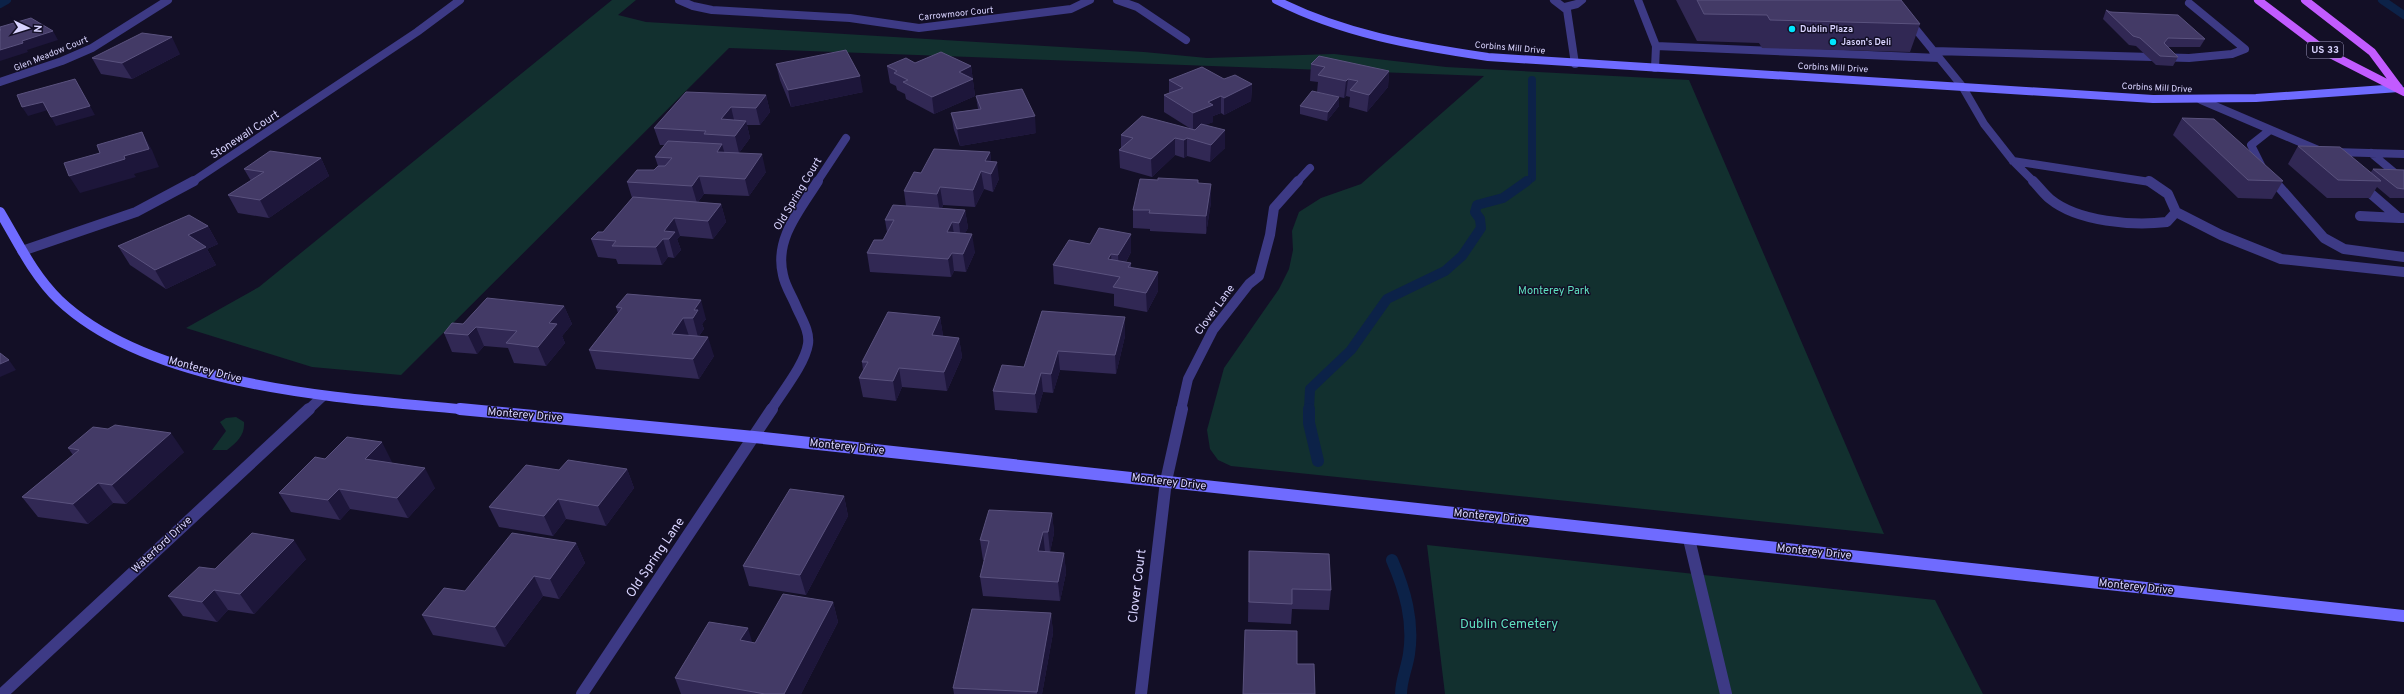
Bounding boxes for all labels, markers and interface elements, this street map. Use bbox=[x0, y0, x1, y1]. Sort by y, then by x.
street label: Carrowmoor Court bbox=[918, 5, 994, 23]
north arrow bbox=[8, 8, 48, 48]
text: N bbox=[30, 24, 44, 33]
marker: Dublin Plaza bbox=[1787, 24, 1797, 34]
place label: Dublin Plaza bbox=[1800, 24, 1853, 35]
street label: Glen Meadow Court bbox=[12, 34, 90, 74]
marker: Jason's Deli bbox=[1828, 37, 1838, 47]
place label: Jason's Deli bbox=[1841, 37, 1891, 48]
street label: Corbins Mill Drive bbox=[1474, 39, 1546, 57]
road number: US 33 bbox=[2307, 42, 2343, 58]
street label: Corbins Mill Drive bbox=[1797, 61, 1869, 75]
street label: Corbins Mill Drive bbox=[2121, 81, 2193, 95]
street label: Stonewall Court bbox=[208, 108, 282, 162]
street label: Old Spring Court bbox=[771, 155, 825, 233]
street label: Clover Lane bbox=[1192, 282, 1238, 338]
park label: Monterey Park bbox=[1518, 284, 1590, 298]
street label: Monterey Drive bbox=[167, 354, 243, 387]
street label: Monterey Drive bbox=[487, 405, 563, 425]
street label: Monterey Drive bbox=[809, 436, 885, 458]
street label: Monterey Drive bbox=[1131, 470, 1207, 494]
street label: Monterey Drive bbox=[1453, 506, 1529, 528]
street label: Waterford Drive bbox=[129, 513, 195, 576]
street label: Old Spring Lane bbox=[623, 515, 689, 601]
street label: Monterey Drive bbox=[1776, 541, 1852, 563]
street label: Clover Court bbox=[1126, 548, 1150, 624]
street label: Monterey Drive bbox=[2098, 576, 2174, 598]
park label: Dublin Cemetery bbox=[1460, 617, 1558, 633]

